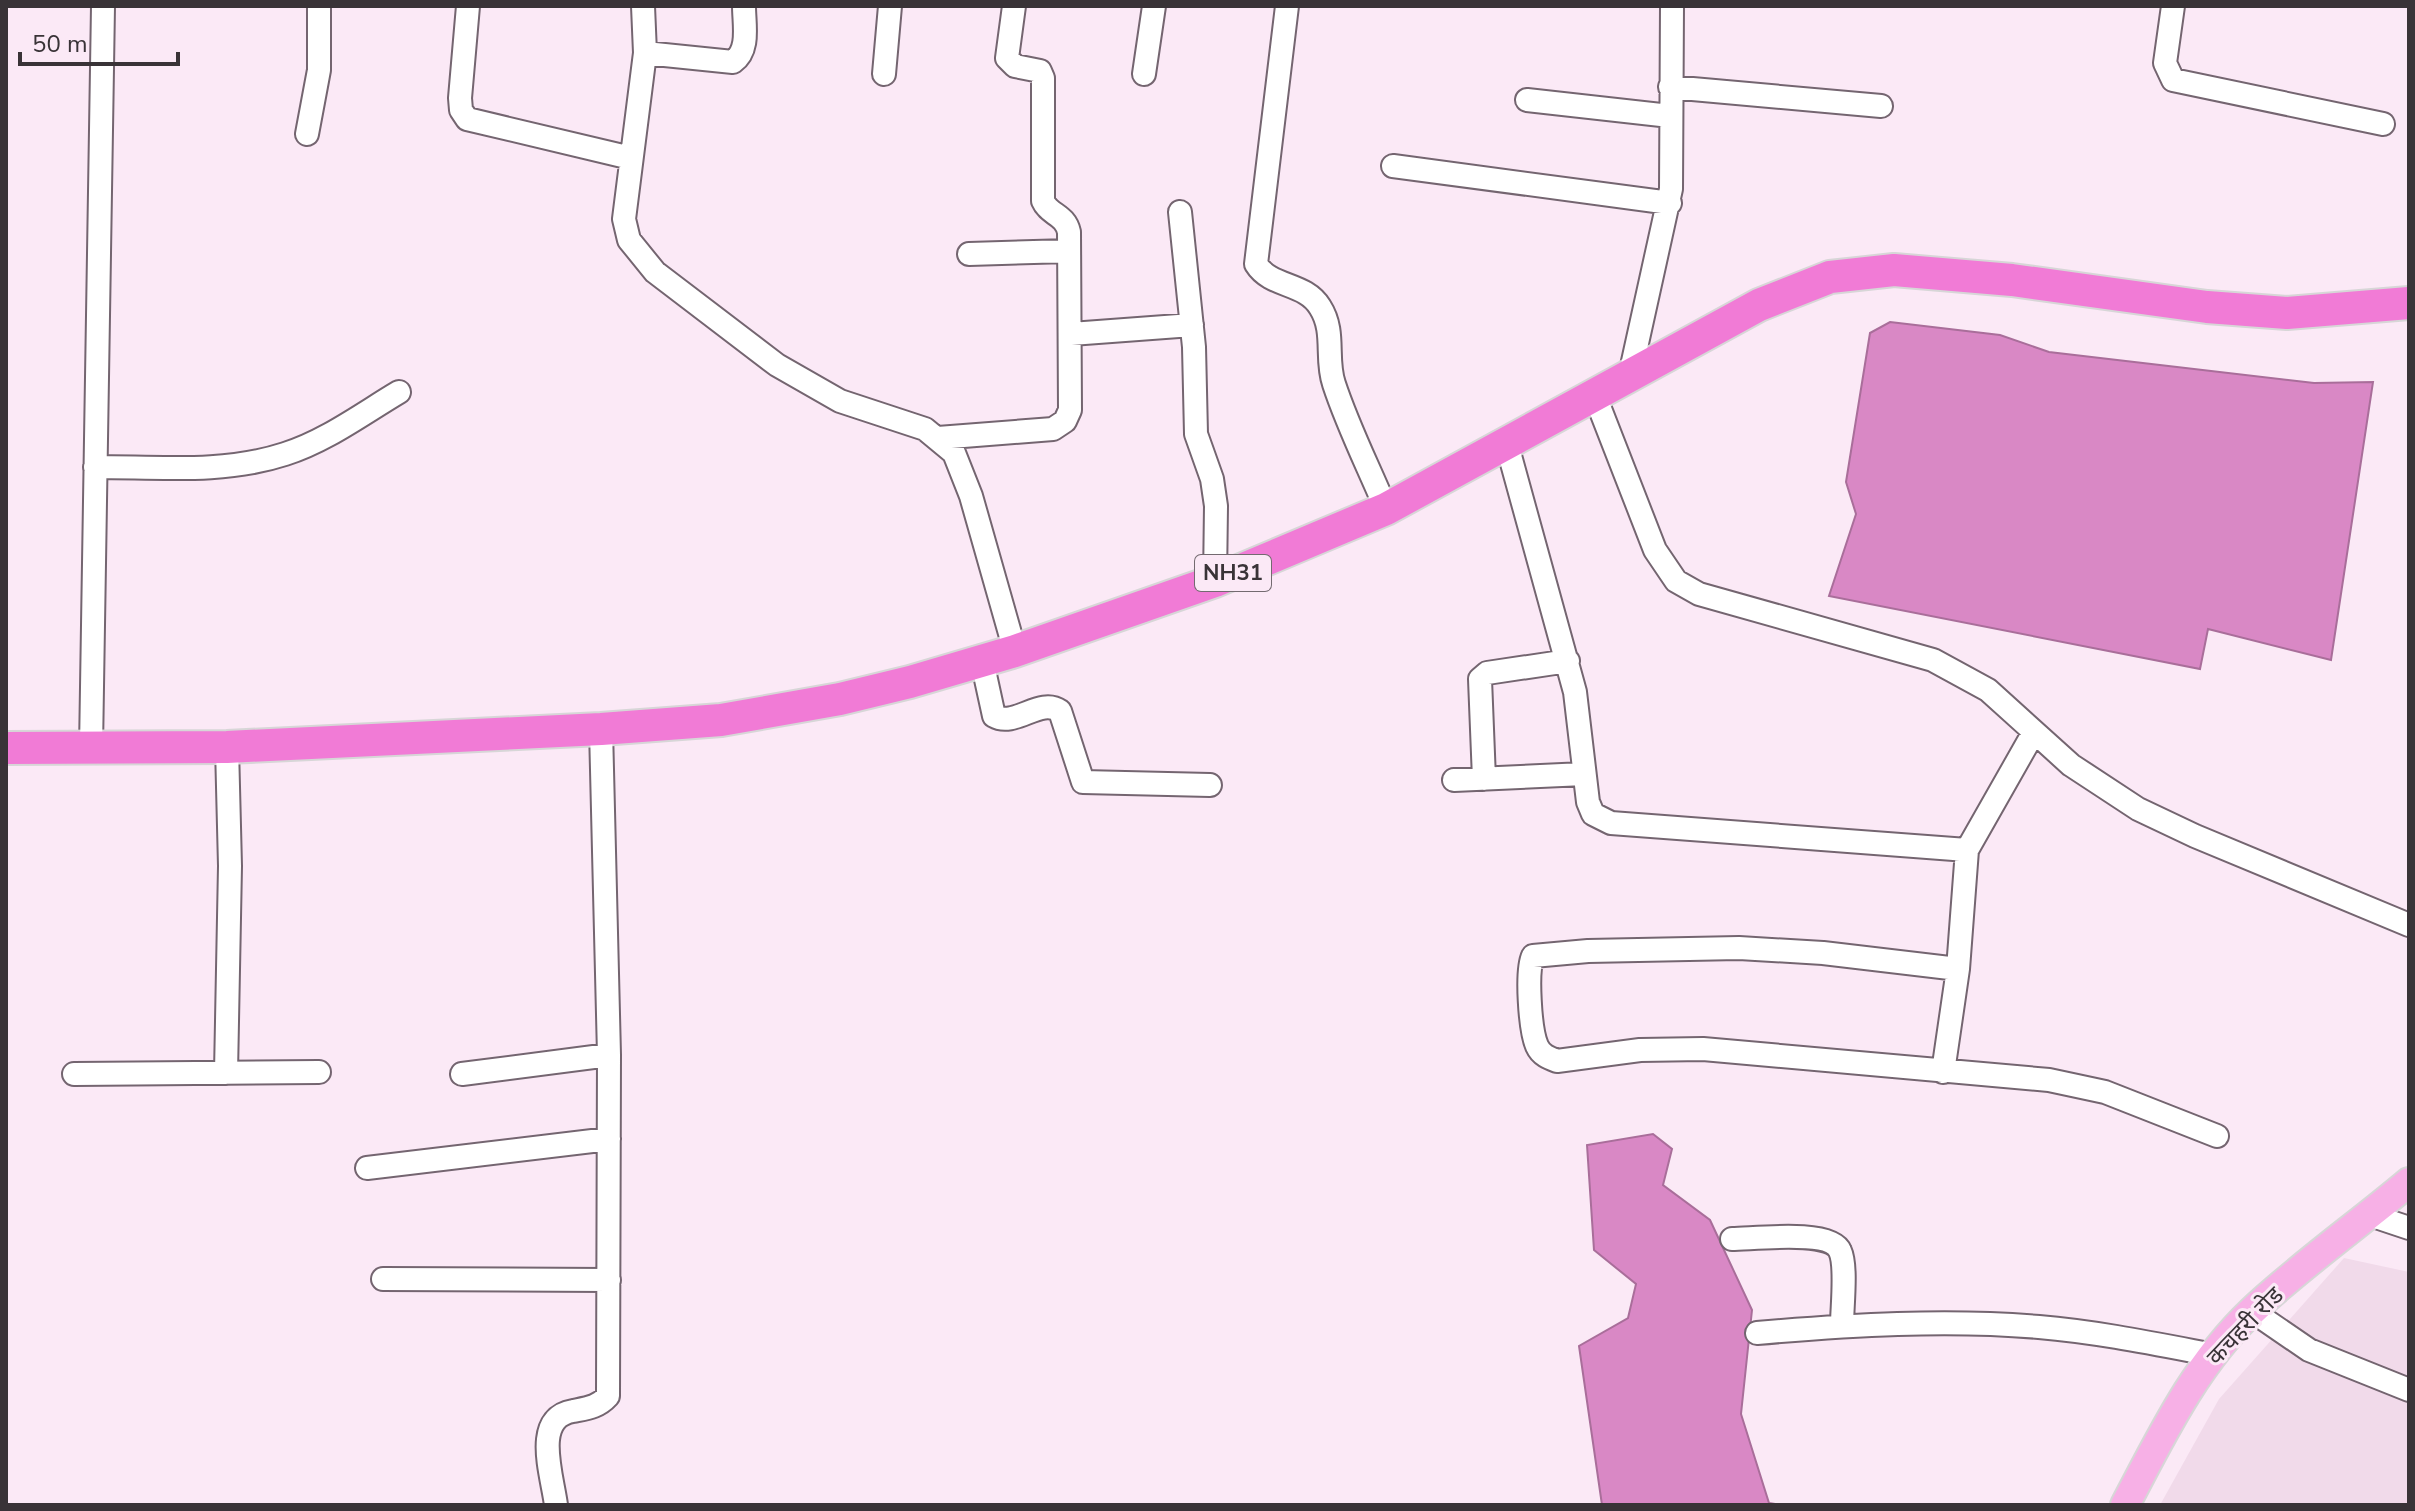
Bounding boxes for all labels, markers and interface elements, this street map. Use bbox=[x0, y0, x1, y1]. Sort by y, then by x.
scale bar bbox=[20, 16, 178, 66]
text: 50 m bbox=[32, 28, 88, 60]
road number: NH31 bbox=[1195, 555, 1271, 591]
street label: कचहरी रोड bbox=[2200, 1279, 2291, 1372]

